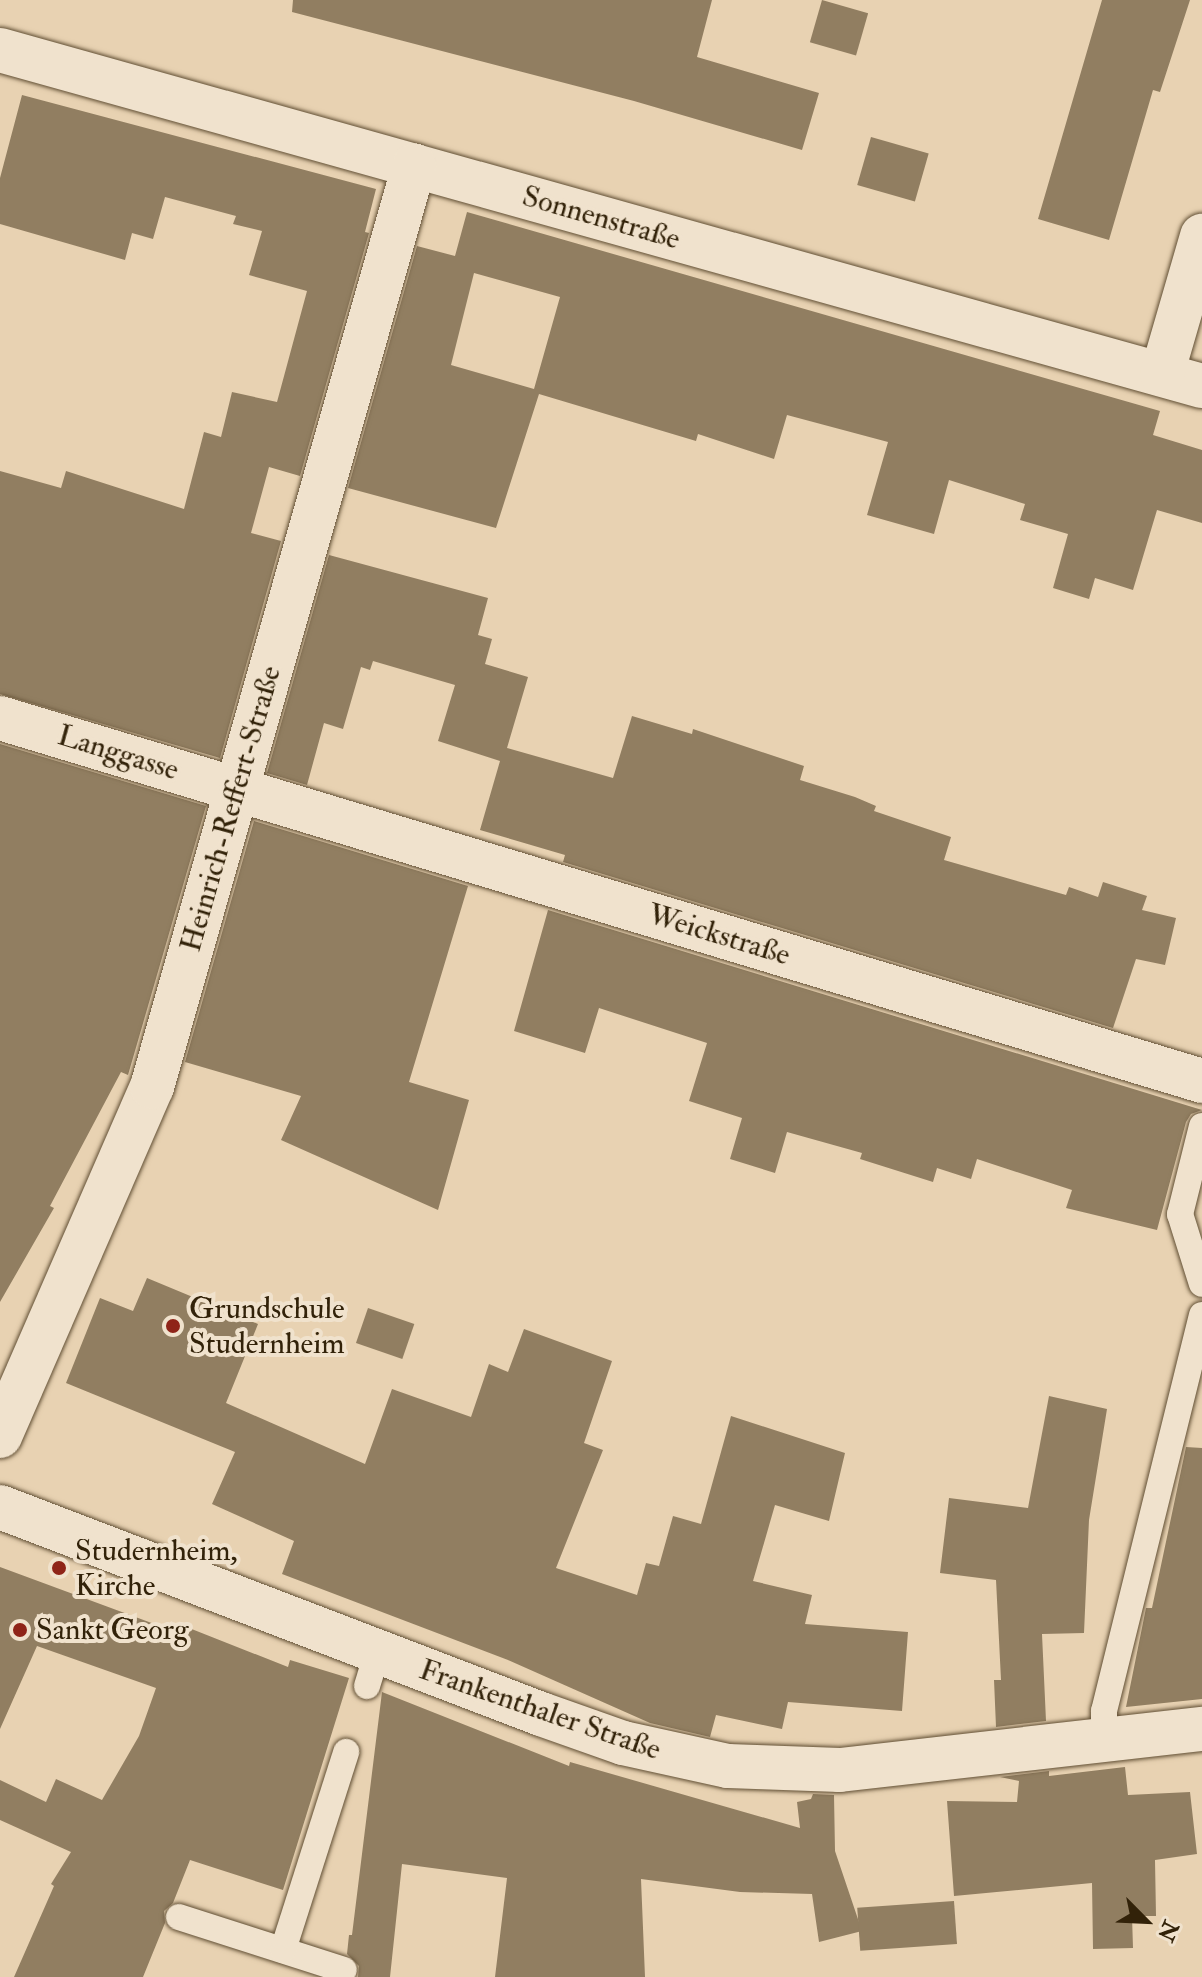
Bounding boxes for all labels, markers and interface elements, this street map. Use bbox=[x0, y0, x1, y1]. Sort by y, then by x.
street label: Sonnenstraße bbox=[518, 178, 684, 258]
street label: Heinrich-Reffert-Straße bbox=[173, 662, 289, 956]
street label: Langgasse bbox=[53, 718, 183, 788]
street label: Weickstraße bbox=[644, 896, 794, 974]
place label: Grundschule Studernheim bbox=[189, 1291, 345, 1362]
marker: Grundschule Studernheim bbox=[164, 1317, 182, 1335]
place label: Studernheim, Kirche bbox=[75, 1533, 238, 1604]
marker: Studernheim, Kirche bbox=[50, 1559, 68, 1577]
place label: Sankt Georg bbox=[36, 1612, 189, 1648]
marker: Sankt Georg bbox=[11, 1621, 29, 1639]
street label: Frankenthaler Straße bbox=[415, 1652, 665, 1768]
north arrow bbox=[1106, 1881, 1186, 1961]
text: N bbox=[1151, 1916, 1185, 1945]

